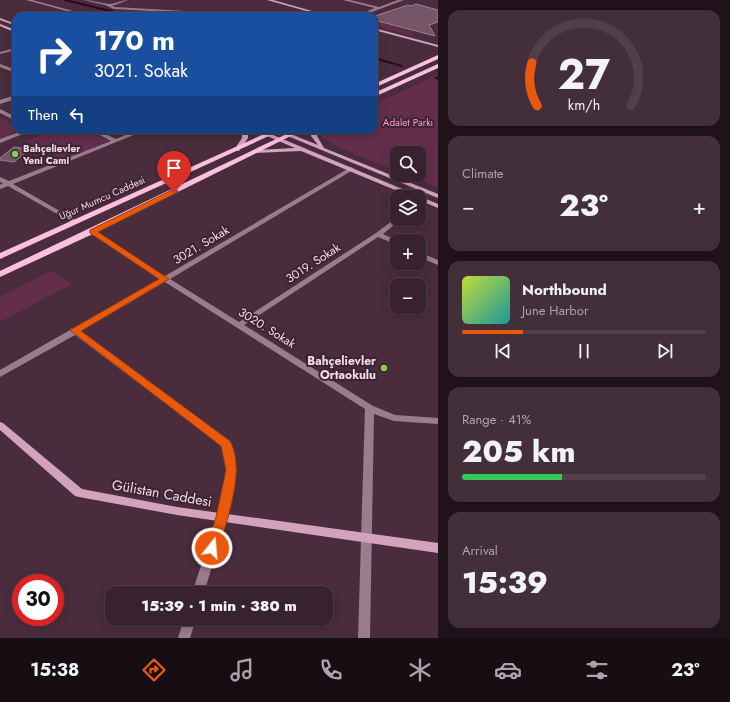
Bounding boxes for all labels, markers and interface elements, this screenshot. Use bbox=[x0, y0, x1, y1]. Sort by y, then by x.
text: 170 m bbox=[94, 20, 175, 61]
icon: right bbox=[28, 28, 80, 80]
text: 27 bbox=[558, 44, 610, 105]
text: 3021. Sokak bbox=[94, 58, 188, 84]
text: km/h bbox=[568, 94, 600, 114]
text: Then bbox=[28, 104, 58, 126]
icon: left bbox=[66, 104, 88, 126]
park label: Adalet Parkı bbox=[383, 115, 433, 130]
place label: Bahçelievler Yeni Cami bbox=[22, 141, 81, 168]
map controls bbox=[390, 146, 426, 314]
button: search bbox=[390, 146, 426, 182]
marker: Bahçelievler Yeni Cami bbox=[10, 149, 20, 159]
pin bbox=[157, 151, 191, 192]
icon: arrive bbox=[163, 157, 185, 179]
text: Climate bbox=[462, 164, 503, 183]
street label: Uğur Mumcu Caddesi bbox=[57, 172, 147, 224]
text: 23° bbox=[559, 184, 608, 227]
button: layers bbox=[390, 190, 426, 226]
text: − bbox=[462, 190, 475, 222]
text: + bbox=[692, 190, 706, 222]
street label: 3021. Sokak bbox=[170, 221, 233, 269]
button: + bbox=[390, 234, 426, 270]
street label: 3019. Sokak bbox=[282, 238, 344, 287]
button: − bbox=[390, 278, 426, 314]
text: Northbound bbox=[522, 279, 607, 301]
text: June Harbor bbox=[522, 301, 588, 320]
street label: 3020. Sokak bbox=[235, 303, 300, 353]
icon: previous bbox=[492, 340, 514, 362]
icon: pause bbox=[573, 340, 595, 362]
icon: next bbox=[654, 340, 676, 362]
place label: Bahçelievler Ortaokulu bbox=[307, 352, 376, 384]
marker: Bahçelievler Ortaokulu bbox=[379, 363, 389, 373]
text: Range · 41% bbox=[462, 410, 531, 429]
text: 205 km bbox=[462, 430, 575, 473]
street label: Gülistan Caddesi bbox=[110, 474, 214, 512]
position arrow bbox=[191, 527, 233, 569]
text: Arrival bbox=[462, 541, 498, 560]
text: 15:39 bbox=[462, 561, 548, 604]
speed limit sign: 30 bbox=[12, 574, 64, 626]
text: 15:39 · 1 min · 380 m bbox=[141, 595, 297, 617]
icon: directions bbox=[140, 656, 168, 684]
icon: music bbox=[228, 656, 256, 684]
icon: phone bbox=[317, 656, 345, 684]
icon: climate bbox=[406, 656, 434, 684]
icon: car bbox=[494, 656, 522, 684]
icon: filters bbox=[583, 656, 611, 684]
text: 15:38 bbox=[30, 657, 79, 683]
text: 23° bbox=[671, 657, 700, 683]

